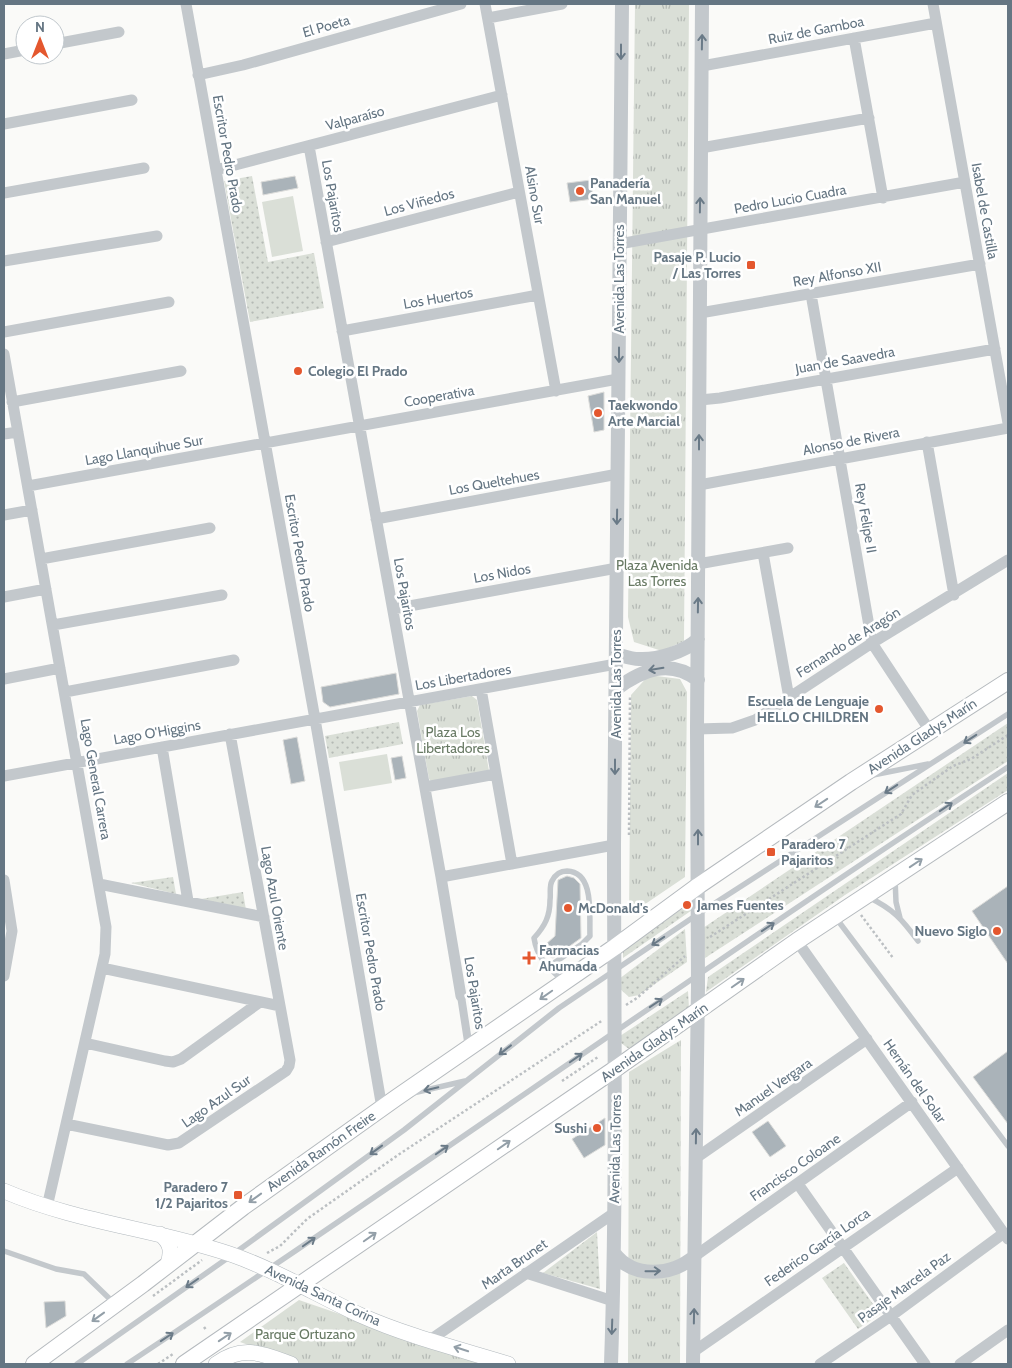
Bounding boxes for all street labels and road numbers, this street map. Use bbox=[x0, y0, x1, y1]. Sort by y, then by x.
street label: El Poeta bbox=[300, 11, 352, 41]
street label: Ruiz de Gamboa bbox=[767, 12, 866, 48]
street label: Escritor Pedro Prado bbox=[209, 94, 247, 215]
street label: Valparaíso bbox=[324, 101, 387, 134]
street label: Los Pajaritos bbox=[318, 158, 348, 234]
street label: Isabel de Castilla bbox=[968, 161, 1002, 261]
street label: Alsino Sur bbox=[521, 164, 549, 226]
street label: Pedro Lucio Cuadra bbox=[733, 180, 848, 218]
street label: Los Viñedos bbox=[382, 184, 456, 220]
street label: Avenida Las Torres bbox=[610, 224, 628, 333]
street label: Rey Alfonso XII bbox=[791, 257, 883, 291]
street label: Los Huertos bbox=[402, 283, 474, 313]
street label: Juan de Saavedra bbox=[793, 342, 896, 378]
street label: Cooperativa bbox=[403, 381, 476, 411]
street label: Alonso de Rivera bbox=[801, 423, 901, 459]
street label: Lago Llanquihue Sur bbox=[84, 431, 205, 469]
street label: Los Queltehues bbox=[447, 465, 541, 499]
street label: Rey Felipe II bbox=[851, 482, 881, 554]
street label: Escritor Pedro Prado bbox=[281, 493, 319, 614]
street label: Los Pajaritos bbox=[390, 556, 420, 632]
street label: Los Nidos bbox=[472, 559, 532, 587]
street label: Fernando de Aragón bbox=[793, 603, 904, 681]
street label: Avenida Las Torres bbox=[607, 629, 625, 738]
street label: Los Libertadores bbox=[414, 660, 513, 694]
street label: Avenida Gladys Marín bbox=[864, 694, 980, 778]
street label: Lago O'Higgins bbox=[112, 715, 202, 749]
street label: Lago General Carrera bbox=[76, 717, 116, 841]
street label: Lago Azul Oriente bbox=[257, 845, 293, 951]
street label: Escritor Pedro Prado bbox=[352, 892, 390, 1013]
street label: Los Pajaritos bbox=[460, 955, 490, 1031]
street label: Avenida Gladys Marín bbox=[597, 998, 711, 1086]
street label: Hernán del Solar bbox=[879, 1035, 951, 1127]
street label: Manuel Vergara bbox=[731, 1053, 816, 1120]
street label: Lago Azul Sur bbox=[178, 1070, 255, 1131]
street label: Avenida Las Torres bbox=[605, 1094, 625, 1204]
street label: Avenida Ramón Freire bbox=[263, 1107, 379, 1195]
street label: Francisco Coloane bbox=[746, 1129, 844, 1205]
street label: Federico García Lorca bbox=[761, 1204, 873, 1290]
street label: Marta Brunet bbox=[477, 1234, 551, 1293]
street label: Pasaje Marcela Paz bbox=[854, 1247, 954, 1327]
street label: Avenida Santa Corina bbox=[262, 1260, 384, 1330]

